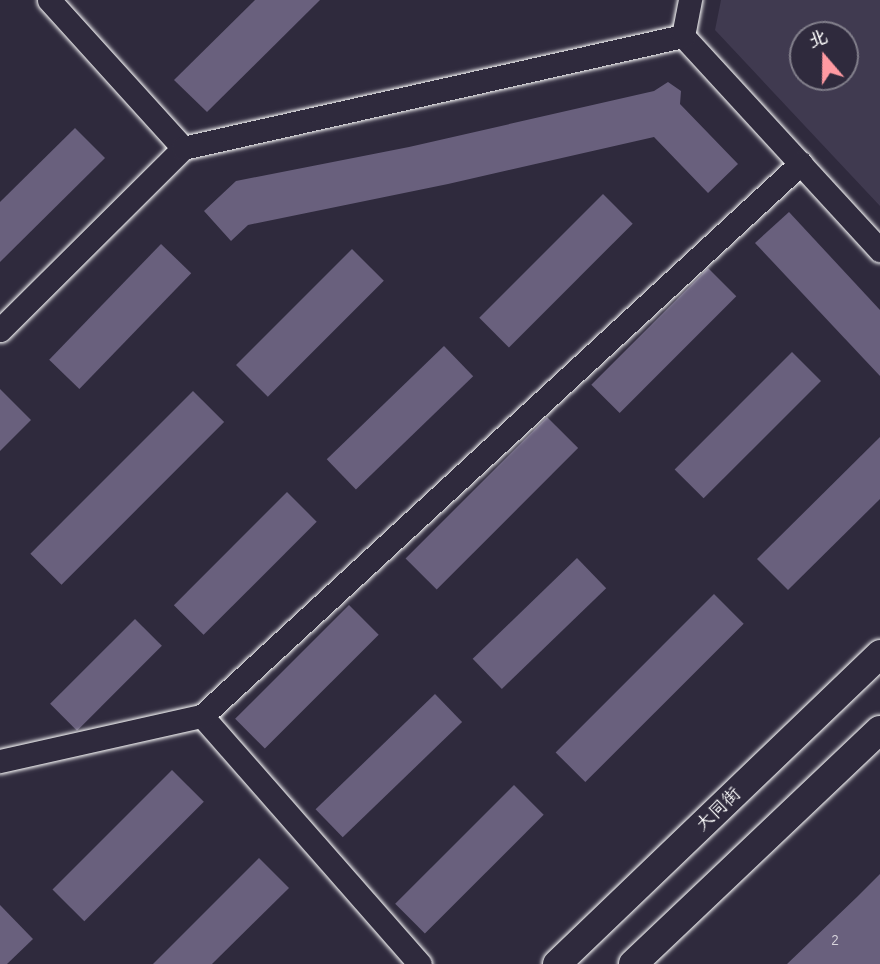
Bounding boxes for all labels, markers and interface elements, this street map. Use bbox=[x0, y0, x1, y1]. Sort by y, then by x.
north arrow bbox=[789, 21, 859, 91]
text: 北 bbox=[804, 24, 831, 53]
street label: 大同街 bbox=[691, 782, 745, 836]
house number: 2 bbox=[831, 932, 839, 948]

